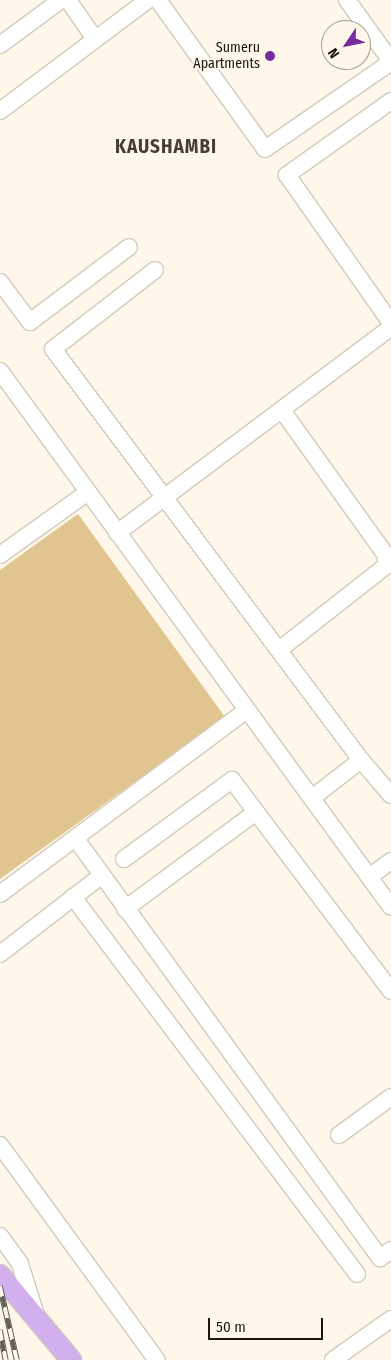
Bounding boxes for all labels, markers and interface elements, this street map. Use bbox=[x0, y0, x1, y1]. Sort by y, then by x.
north arrow bbox=[321, 20, 371, 70]
place label: Sumeru Apartments bbox=[193, 40, 260, 72]
text: N bbox=[325, 45, 343, 61]
marker: Sumeru Apartments bbox=[264, 50, 276, 62]
district label: KAUSHAMBI bbox=[114, 136, 218, 158]
scale bar bbox=[211, 1308, 326, 1340]
text: 50 m bbox=[216, 1318, 246, 1336]

